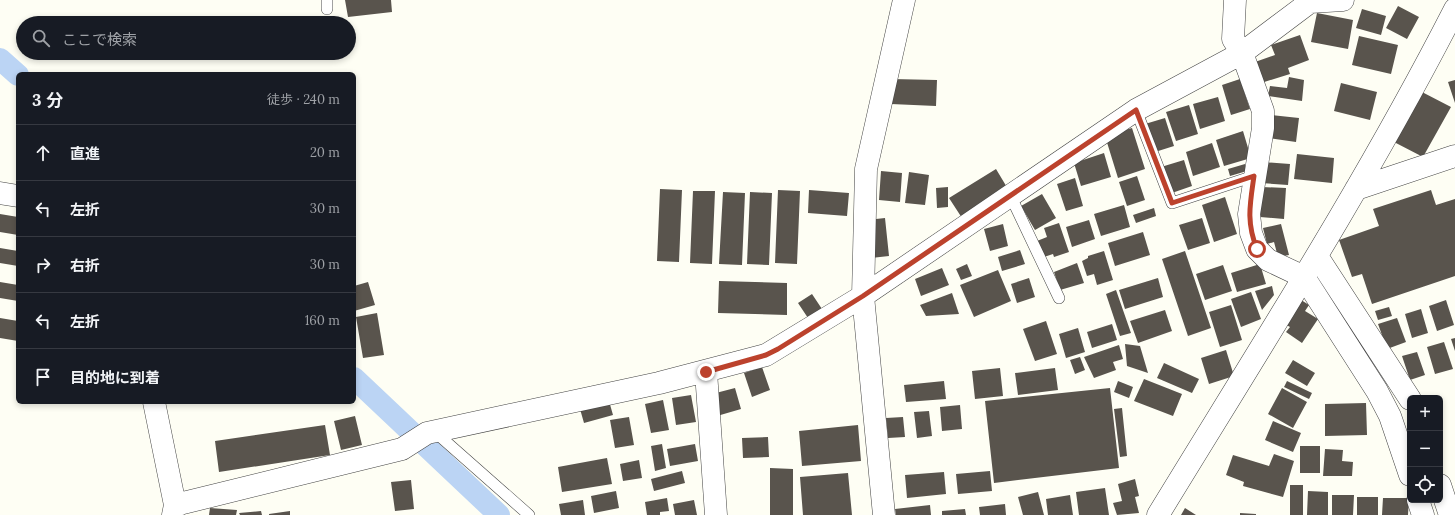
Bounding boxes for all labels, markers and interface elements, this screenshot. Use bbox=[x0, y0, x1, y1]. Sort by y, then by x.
search box bbox=[16, 16, 356, 60]
icon: search bbox=[30, 27, 52, 49]
text: ここで検索 bbox=[62, 30, 137, 49]
text: 3 分 bbox=[32, 89, 63, 111]
text: 徒歩 · 240 m bbox=[267, 91, 340, 108]
icon: ahead bbox=[32, 142, 54, 164]
text: 直進 bbox=[70, 144, 100, 163]
text: 20 m bbox=[310, 144, 340, 161]
icon: left bbox=[32, 198, 54, 220]
text: 左折 bbox=[70, 200, 100, 219]
text: 30 m bbox=[310, 200, 340, 217]
route start bbox=[1248, 240, 1266, 258]
icon: right bbox=[32, 254, 54, 276]
text: 右折 bbox=[70, 256, 100, 275]
text: 30 m bbox=[310, 256, 340, 273]
icon: left bbox=[32, 310, 54, 332]
text: 左折 bbox=[70, 312, 100, 331]
text: 160 m bbox=[305, 312, 340, 329]
route end bbox=[697, 363, 715, 381]
icon: arrive bbox=[32, 366, 54, 388]
text: 目的地に到着 bbox=[70, 368, 160, 387]
map controls bbox=[1407, 395, 1443, 503]
button: + bbox=[1407, 395, 1443, 431]
button: − bbox=[1407, 431, 1443, 467]
button: locate bbox=[1407, 467, 1443, 503]

